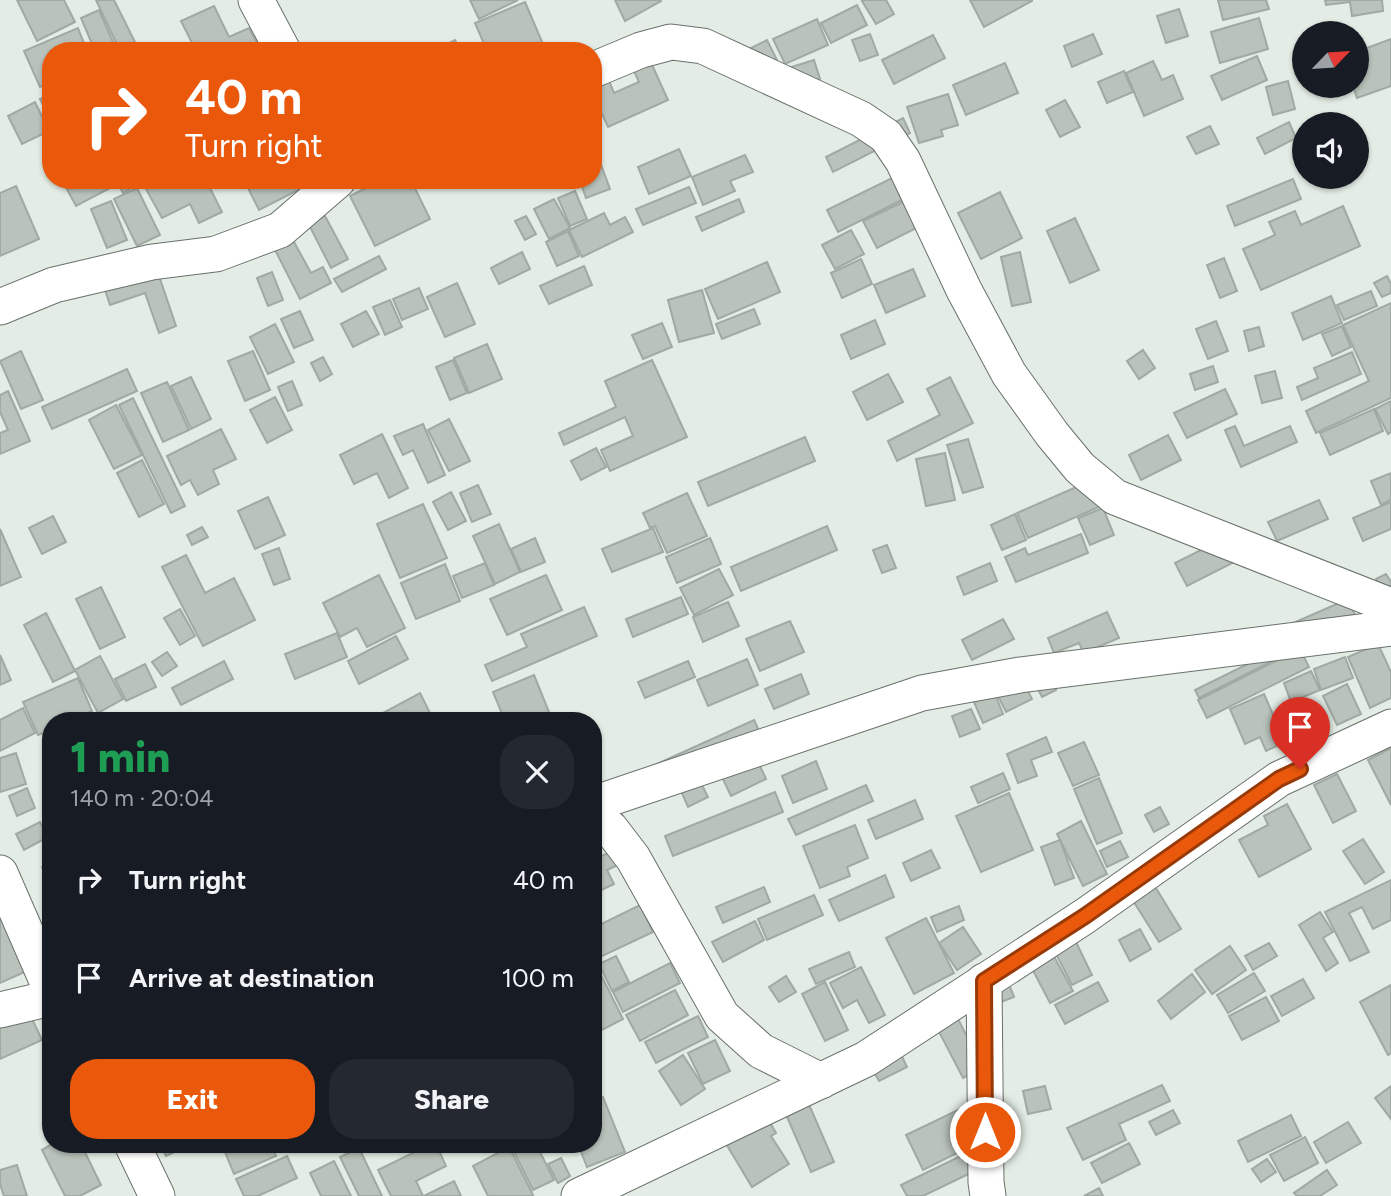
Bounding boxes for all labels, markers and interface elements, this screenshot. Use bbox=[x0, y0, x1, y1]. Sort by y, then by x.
north arrow bbox=[1292, 21, 1368, 98]
map controls bbox=[1292, 21, 1369, 189]
text: 40 m bbox=[185, 67, 302, 126]
icon: right bbox=[70, 70, 161, 161]
button: sound bbox=[1292, 112, 1369, 189]
text: Turn right bbox=[185, 127, 323, 165]
pin bbox=[1270, 697, 1330, 769]
icon: arrive bbox=[1281, 708, 1319, 746]
text: 1 min bbox=[70, 732, 170, 783]
button: close bbox=[500, 735, 574, 809]
text: 140 m · 20:04 bbox=[70, 784, 213, 812]
icon: right bbox=[70, 861, 108, 899]
text: Turn right bbox=[129, 864, 246, 896]
text: 40 m bbox=[513, 864, 574, 896]
icon: arrive bbox=[70, 959, 108, 997]
text: Arrive at destination bbox=[129, 962, 374, 994]
text: 100 m bbox=[501, 962, 574, 994]
button: Exit bbox=[70, 1059, 315, 1139]
button: Share bbox=[329, 1059, 574, 1139]
position arrow bbox=[948, 1095, 1022, 1169]

